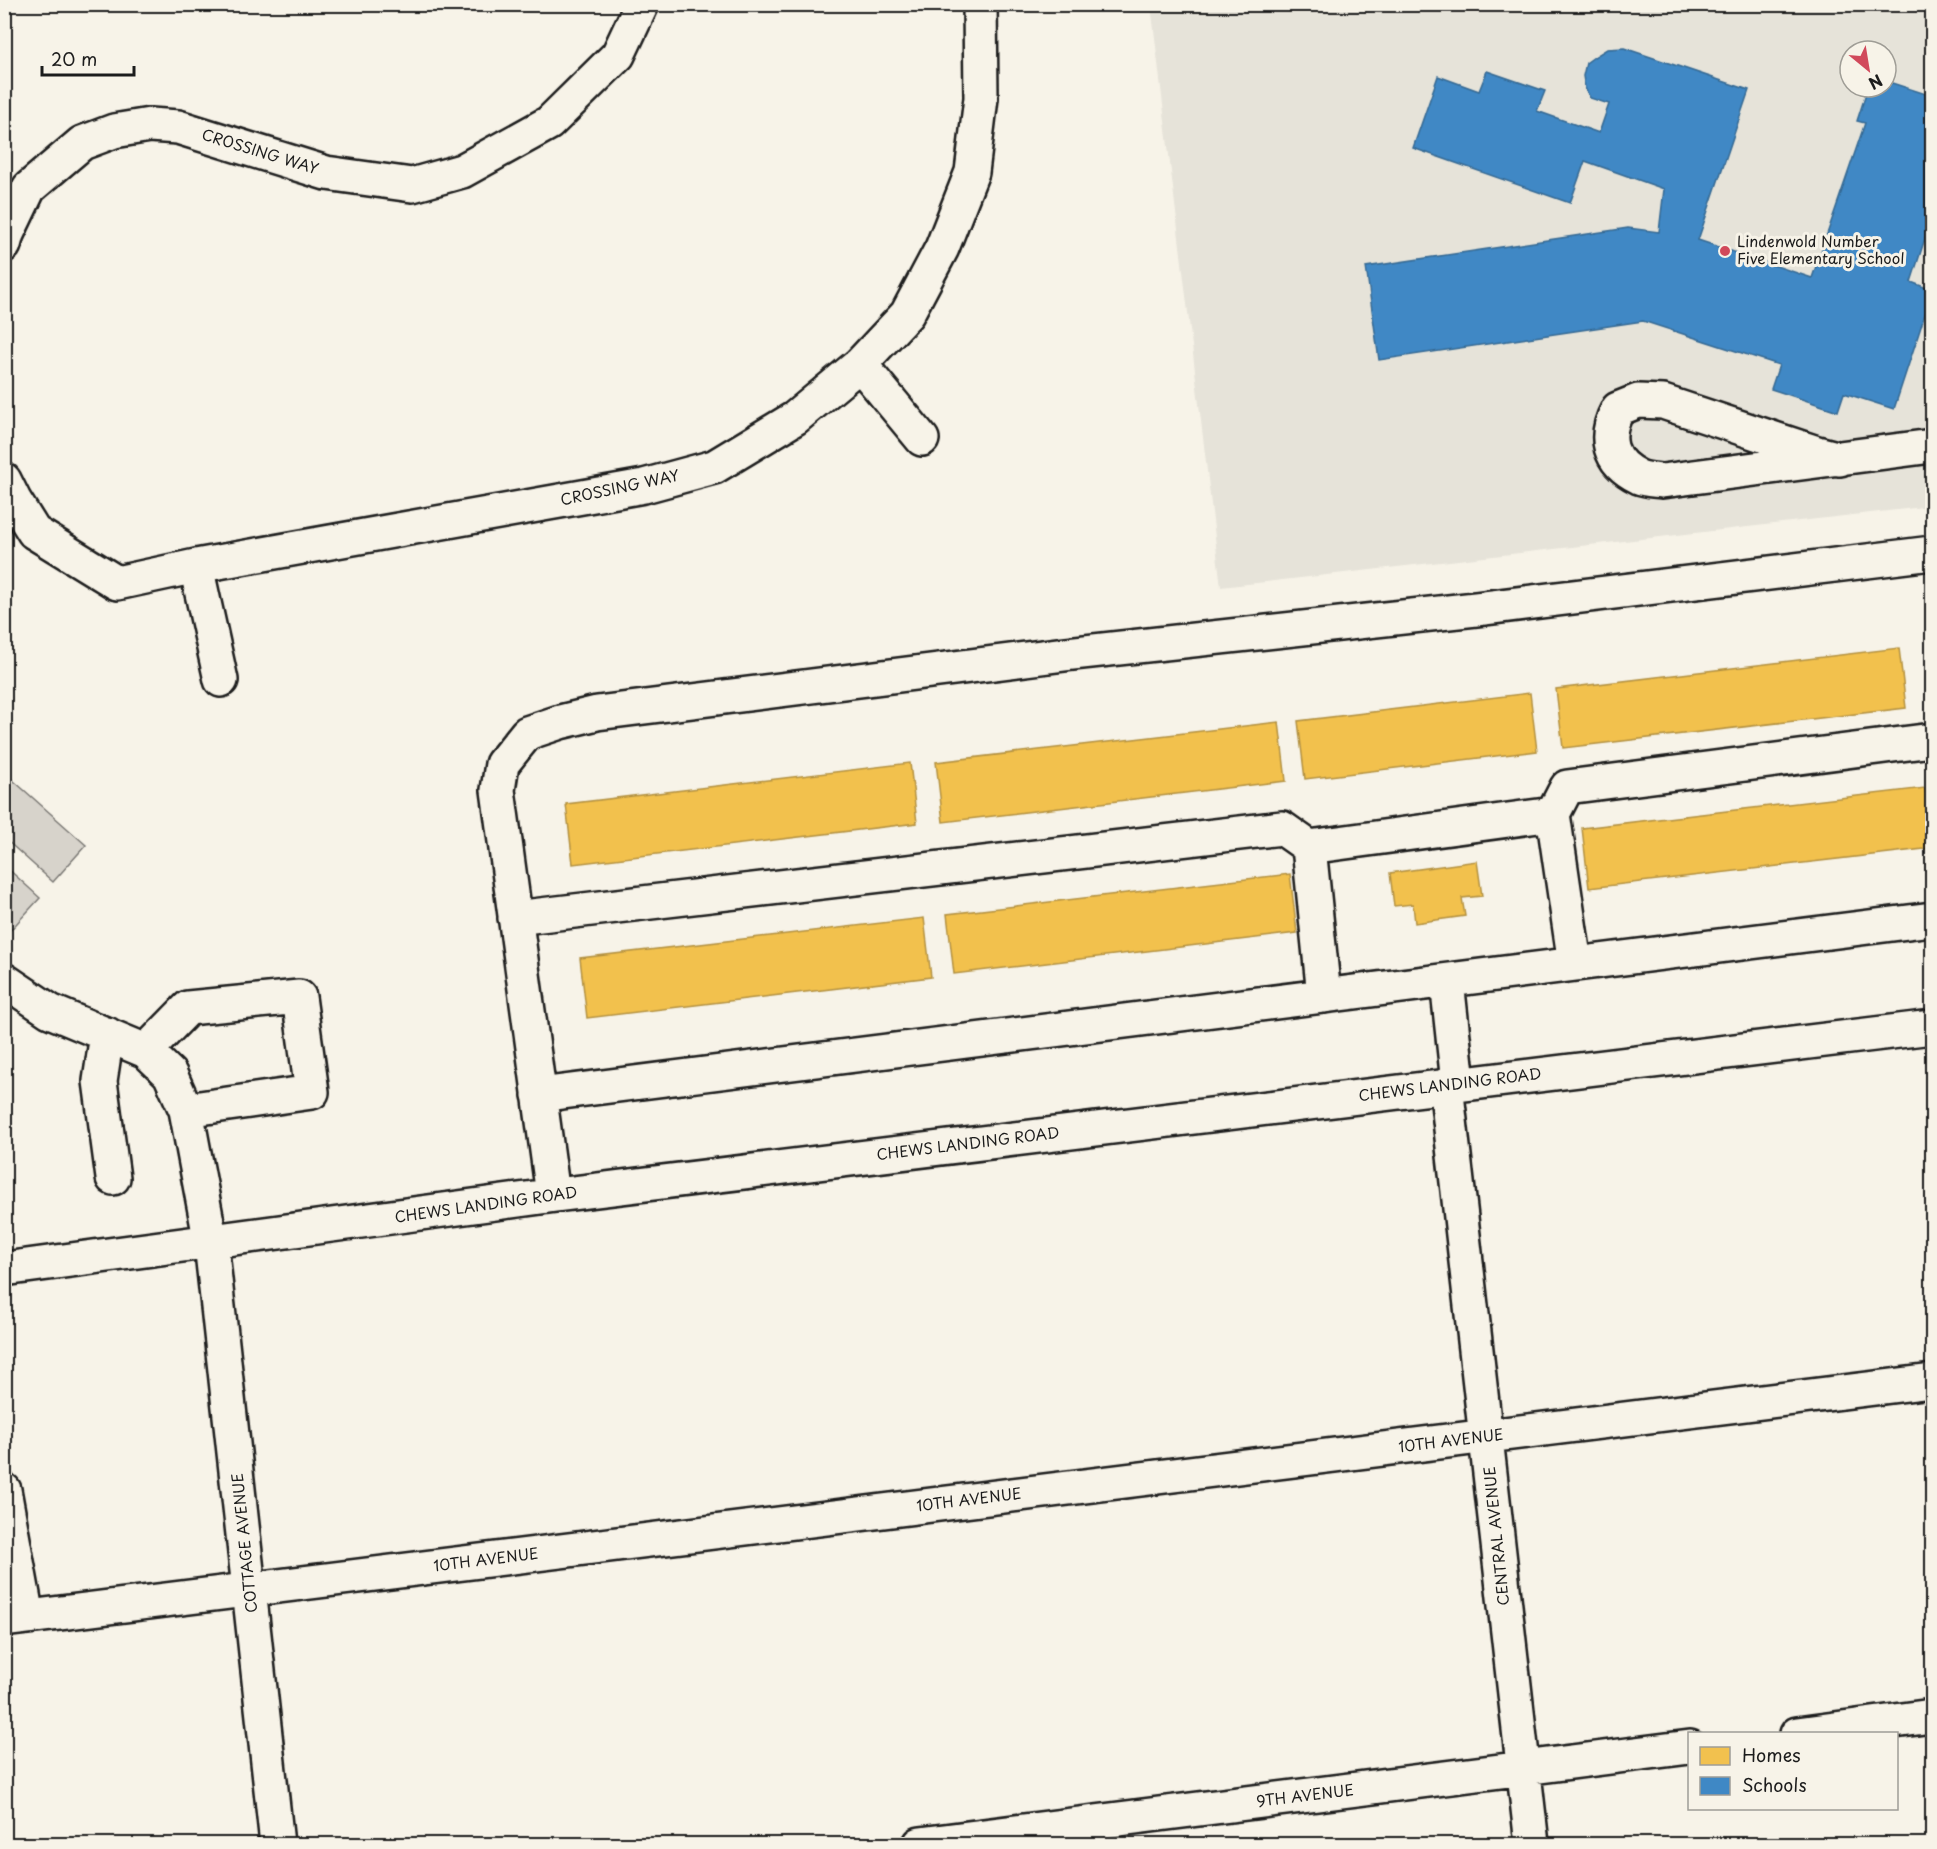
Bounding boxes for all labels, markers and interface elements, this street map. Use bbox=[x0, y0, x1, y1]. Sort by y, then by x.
scale bar bbox=[42, 39, 134, 77]
north arrow bbox=[1838, 39, 1898, 99]
text: 20 m bbox=[51, 45, 97, 72]
text: N bbox=[1865, 69, 1887, 96]
street label: CROSSING WAY bbox=[199, 122, 322, 179]
place label: Lindenwold Number Five Elementary School bbox=[1737, 229, 1904, 269]
marker: Lindenwold Number Five Elementary School bbox=[1718, 244, 1732, 258]
street label: CROSSING WAY bbox=[558, 463, 682, 510]
street label: CHEWS LANDING ROAD bbox=[1357, 1061, 1543, 1106]
street label: CHEWS LANDING ROAD bbox=[875, 1120, 1061, 1165]
street label: CHEWS LANDING ROAD bbox=[393, 1179, 579, 1228]
street label: 10TH AVENUE bbox=[1397, 1422, 1505, 1457]
street label: CENTRAL AVENUE bbox=[1477, 1465, 1514, 1607]
street label: COTTAGE AVENUE bbox=[225, 1472, 262, 1614]
street label: 10TH AVENUE bbox=[915, 1481, 1023, 1516]
street label: 10TH AVENUE bbox=[432, 1541, 540, 1576]
legend bbox=[1688, 1732, 1898, 1810]
text: Homes bbox=[1742, 1741, 1800, 1768]
text: Schools bbox=[1742, 1771, 1807, 1798]
street label: 9TH AVENUE bbox=[1255, 1777, 1355, 1812]

